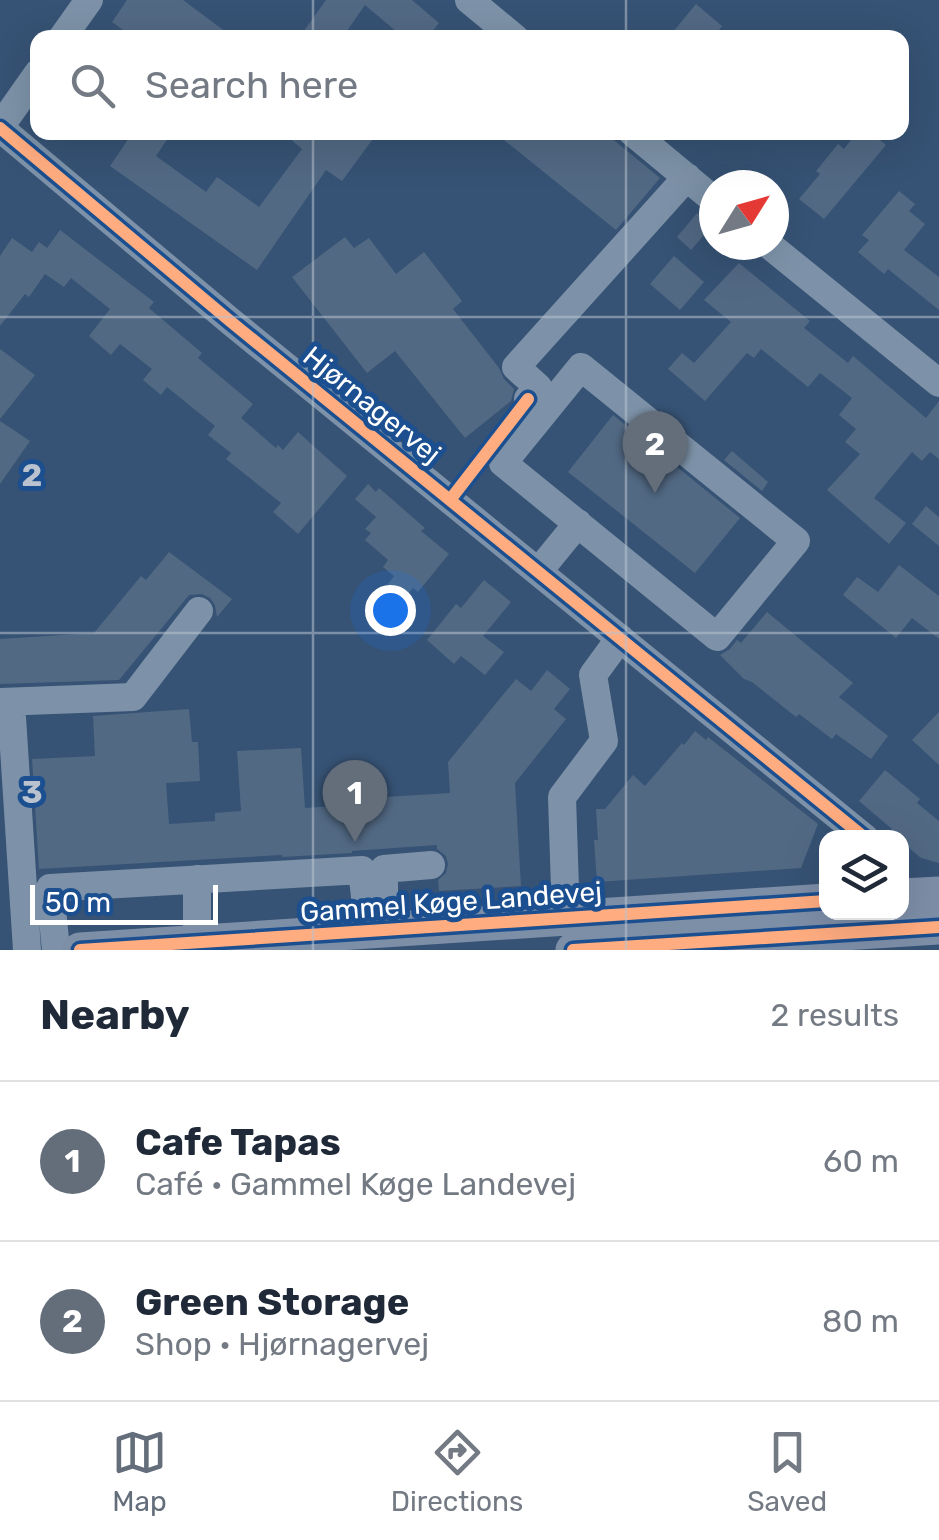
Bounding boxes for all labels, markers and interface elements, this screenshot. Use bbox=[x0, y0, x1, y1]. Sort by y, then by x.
search box bbox=[30, 30, 909, 140]
icon: search bbox=[65, 58, 120, 113]
text: Search here bbox=[145, 62, 358, 108]
north arrow bbox=[699, 170, 789, 260]
street label: Hjørnagervej bbox=[297, 340, 447, 470]
pin: 2 bbox=[622, 410, 688, 493]
text: 2 bbox=[22, 456, 42, 494]
your location bbox=[365, 585, 416, 636]
pin: 1 bbox=[322, 760, 388, 842]
text: 3 bbox=[21, 773, 43, 811]
map controls bbox=[819, 830, 909, 920]
button: layers bbox=[819, 830, 909, 920]
street label: Gammel Køge Landevej bbox=[299, 875, 603, 929]
scale bar bbox=[30, 880, 218, 924]
text: 50 m bbox=[45, 886, 111, 919]
text: Nearby bbox=[40, 990, 190, 1040]
text: 2 results bbox=[770, 996, 899, 1034]
text: Cafe Tapas bbox=[135, 1119, 341, 1165]
text: 1 bbox=[65, 1142, 80, 1180]
text: 60 m bbox=[823, 1142, 899, 1180]
text: Café · Gammel Køge Landevej bbox=[135, 1165, 576, 1203]
text: Green Storage bbox=[135, 1279, 409, 1325]
text: 2 bbox=[62, 1302, 83, 1340]
text: 80 m bbox=[822, 1302, 899, 1340]
text: Shop · Hjørnagervej bbox=[135, 1325, 429, 1363]
tab: Map bbox=[112, 1425, 167, 1518]
tab: Directions bbox=[391, 1425, 523, 1518]
tab: Saved bbox=[747, 1425, 827, 1518]

